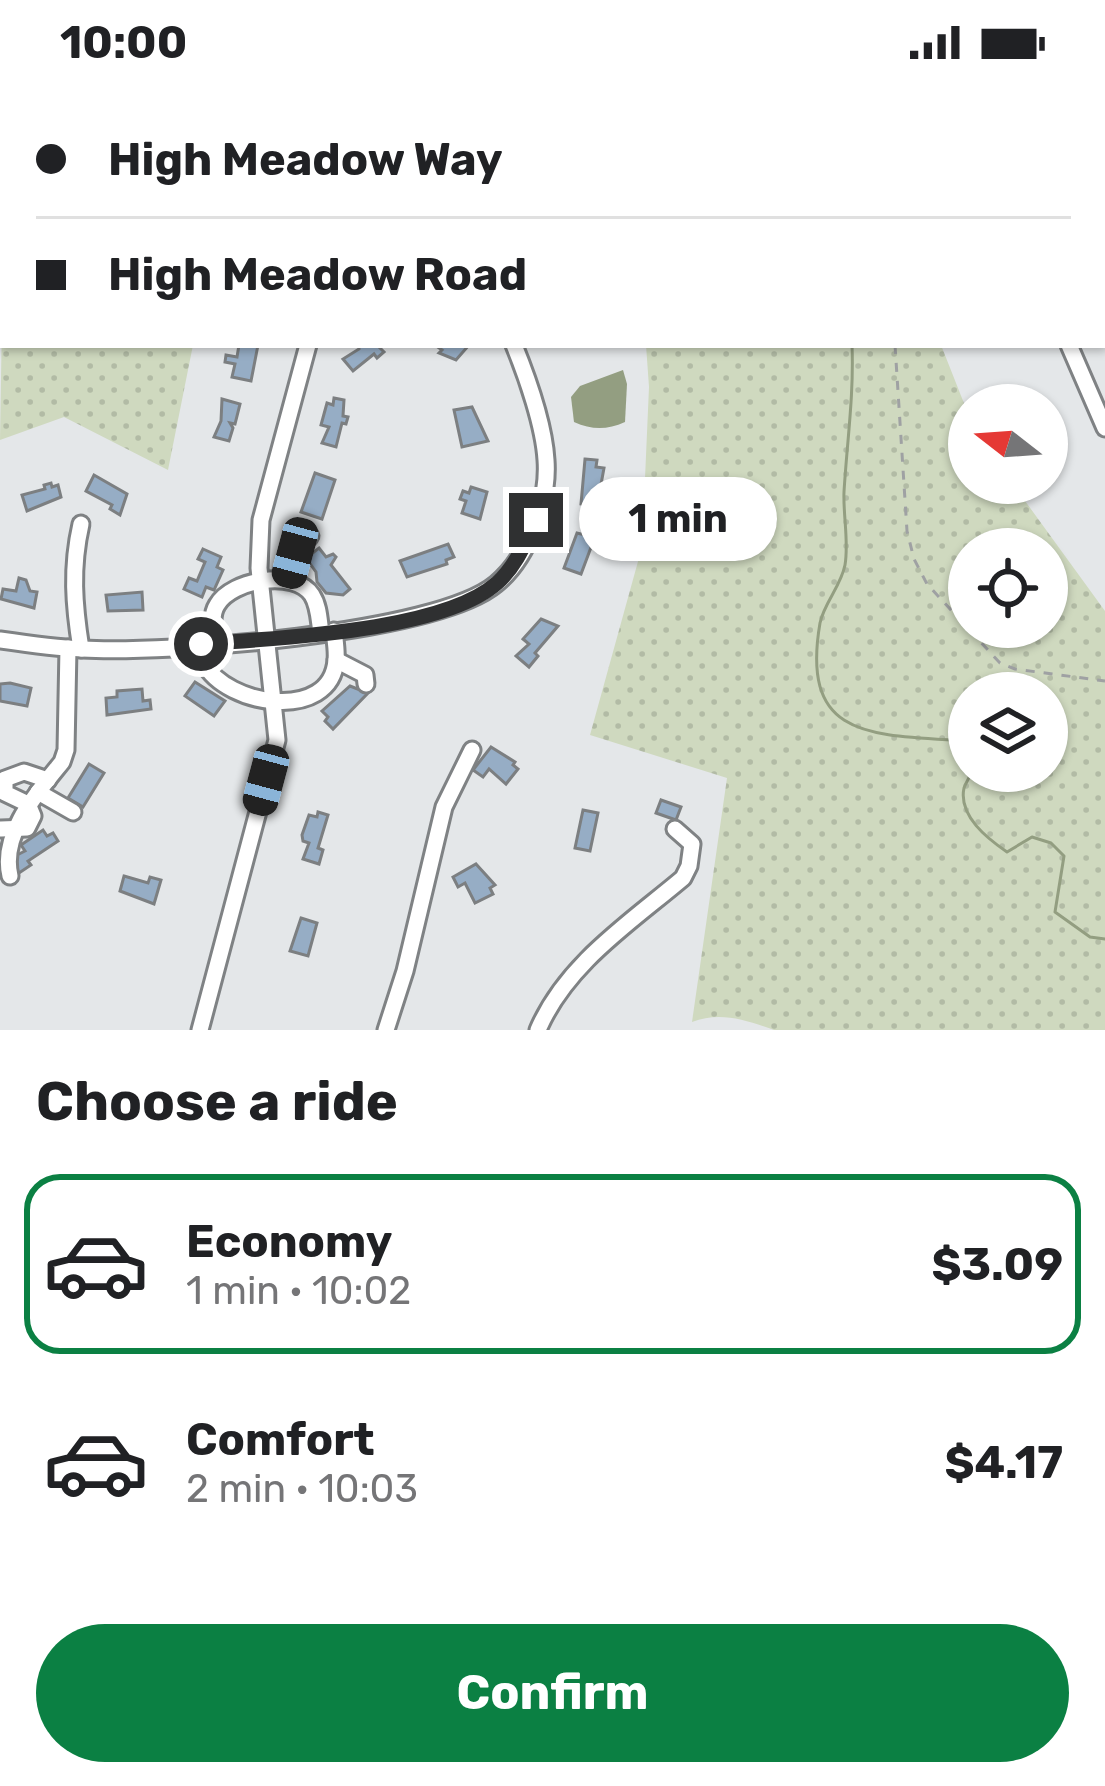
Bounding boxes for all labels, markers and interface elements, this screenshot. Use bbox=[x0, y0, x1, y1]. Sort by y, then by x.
text: 10:00 bbox=[60, 16, 187, 69]
text: High Meadow Way bbox=[108, 133, 503, 186]
text: High Meadow Road bbox=[108, 248, 527, 301]
north arrow bbox=[948, 384, 1068, 504]
map controls bbox=[948, 384, 1068, 792]
callout: 1 min bbox=[578, 478, 776, 562]
route end bbox=[509, 493, 563, 547]
text: 1 min bbox=[628, 496, 728, 542]
car bbox=[268, 514, 322, 592]
button: locate bbox=[948, 528, 1068, 648]
route start bbox=[174, 617, 228, 671]
button: layers bbox=[948, 672, 1068, 792]
car bbox=[239, 741, 293, 819]
text: Choose a ride bbox=[36, 1070, 398, 1134]
icon: car bbox=[42, 1210, 150, 1318]
text: Economy bbox=[186, 1215, 392, 1268]
text: $3.09 bbox=[931, 1238, 1063, 1291]
text: 1 min · 10:02 bbox=[186, 1268, 411, 1314]
icon: car bbox=[42, 1408, 150, 1516]
text: Comfort bbox=[186, 1413, 375, 1466]
text: $4.17 bbox=[945, 1436, 1063, 1489]
text: 2 min · 10:03 bbox=[186, 1466, 418, 1512]
button: Confirm bbox=[36, 1624, 1069, 1762]

